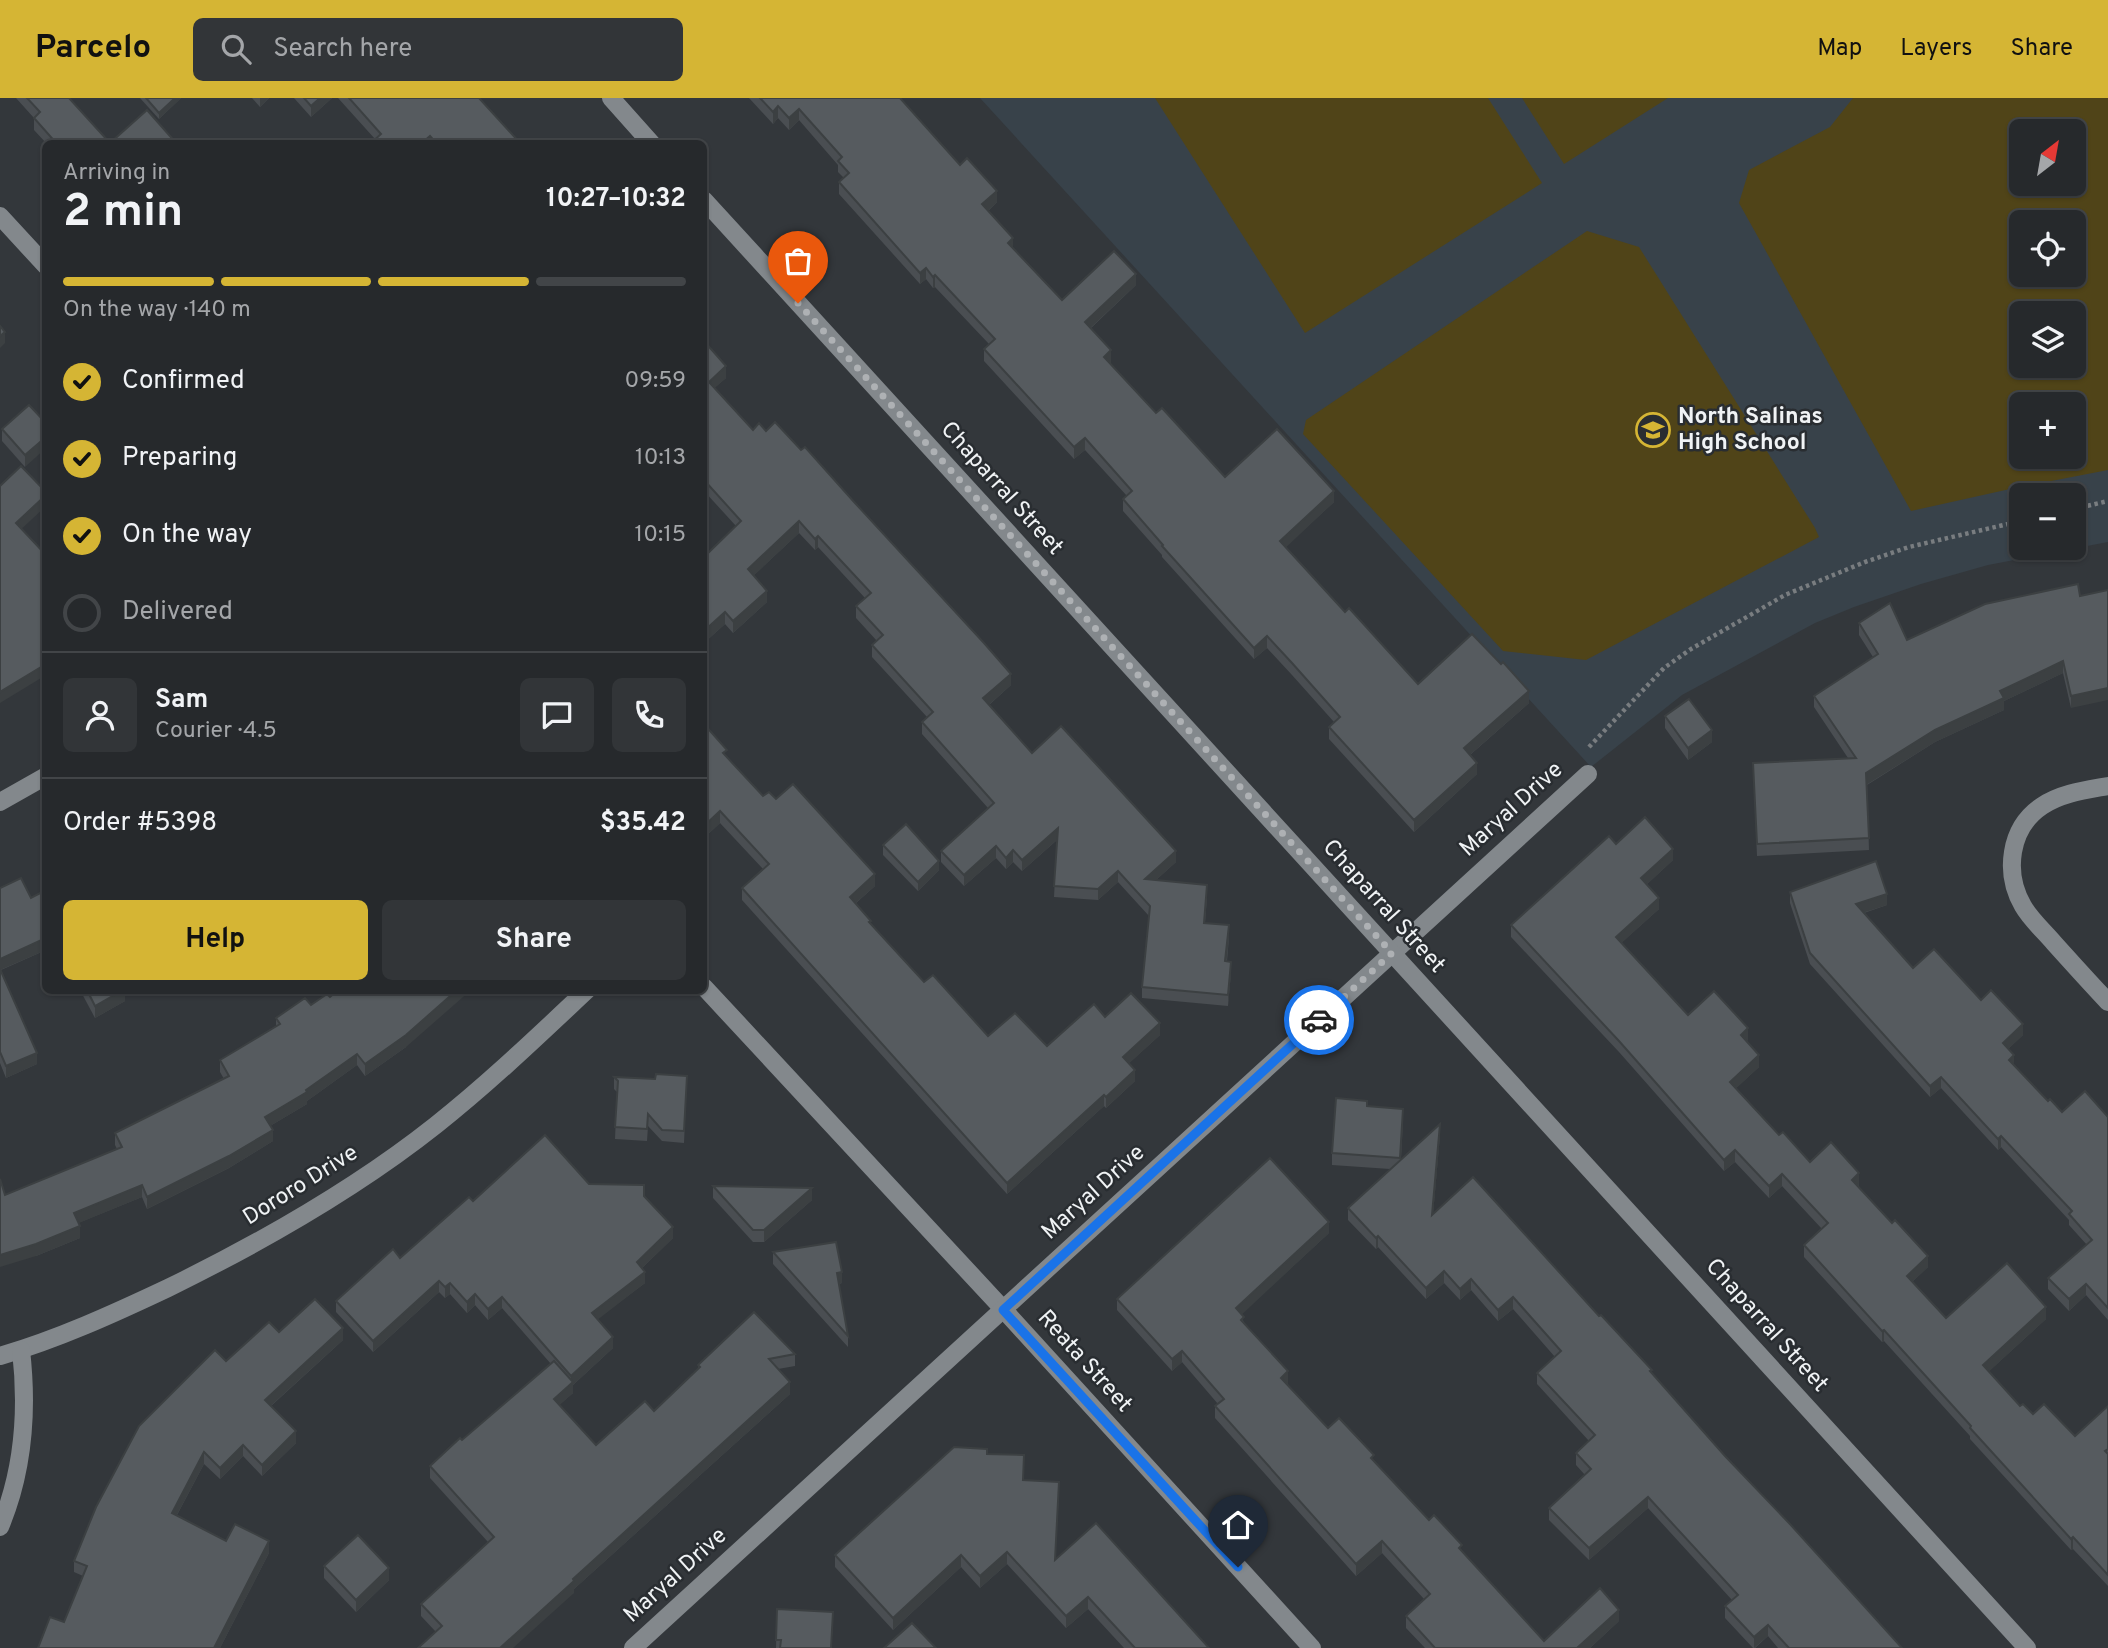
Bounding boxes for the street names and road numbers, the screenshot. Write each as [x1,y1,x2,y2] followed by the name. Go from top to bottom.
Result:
[933,416,1069,562] street label: Chaparral Street
[1454,756,1570,864] street label: Maryal Drive
[1315,834,1451,980] street label: Chaparral Street
[238,1139,364,1233] street label: Dororo Drive
[1036,1139,1152,1247] street label: Maryal Drive
[1698,1253,1834,1399] street label: Chaparral Street
[1030,1305,1138,1419] street label: Reata Street
[618,1522,734,1630] street label: Maryal Drive

